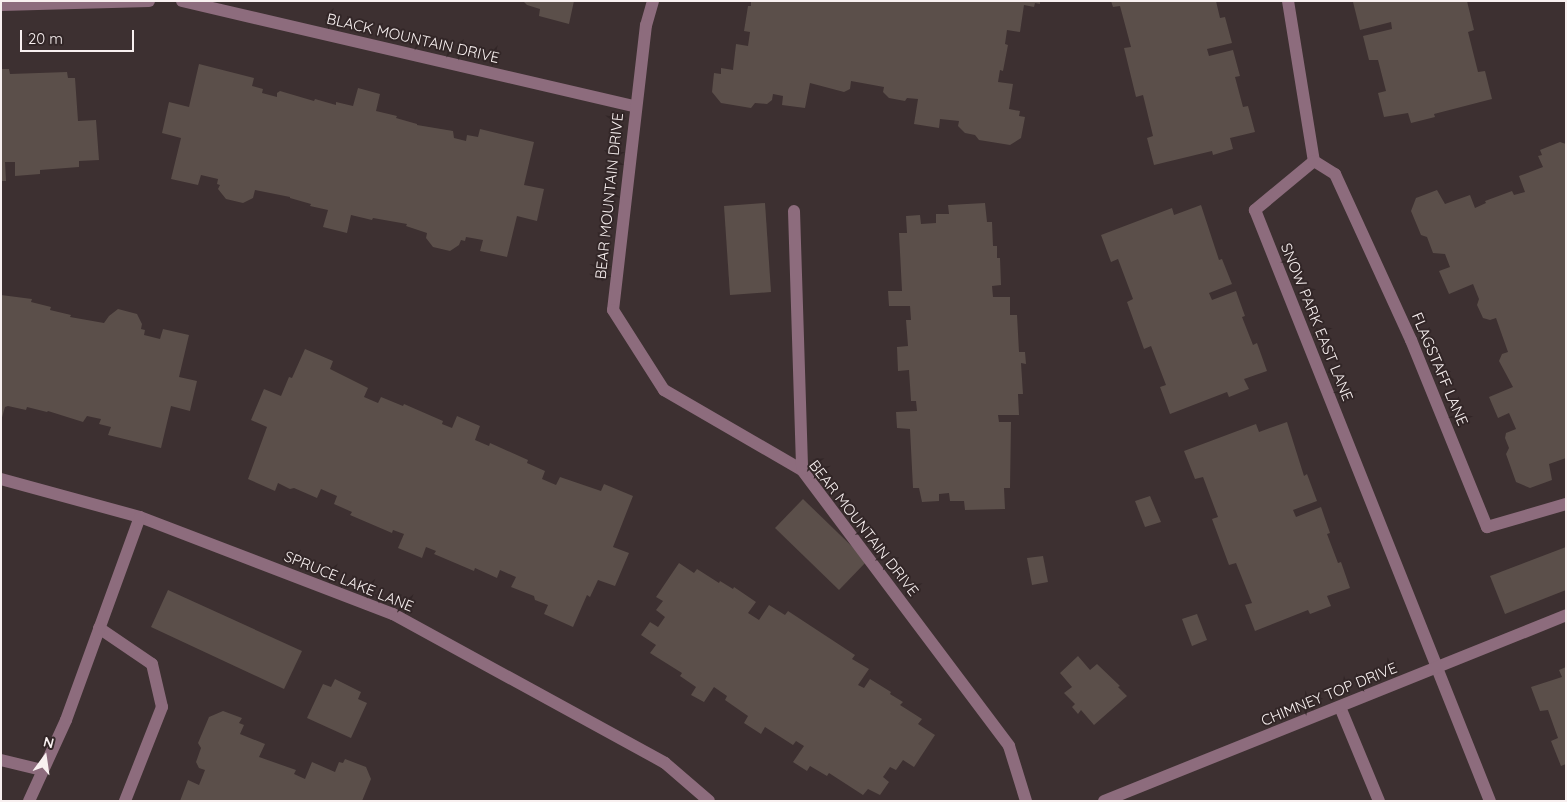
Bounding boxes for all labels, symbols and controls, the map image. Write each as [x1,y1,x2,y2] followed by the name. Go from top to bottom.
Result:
[325,9,501,67] street label: BLACK MOUNTAIN DRIVE
[22,20,136,52] scale bar
[28,29,63,48] text: 20 m
[591,112,627,280] street label: BEAR MOUNTAIN DRIVE
[1277,240,1357,404] street label: SNOW PARK EAST LANE
[1408,310,1472,428] street label: FLAGSTAFF LANE
[805,456,923,600] street label: BEAR MOUNTAIN DRIVE
[282,547,416,615] street label: SPRUCE LAKE LANE
[1258,658,1400,730] street label: CHIMNEY TOP DRIVE
[20,732,70,782] north arrow
[41,732,56,752] text: N

